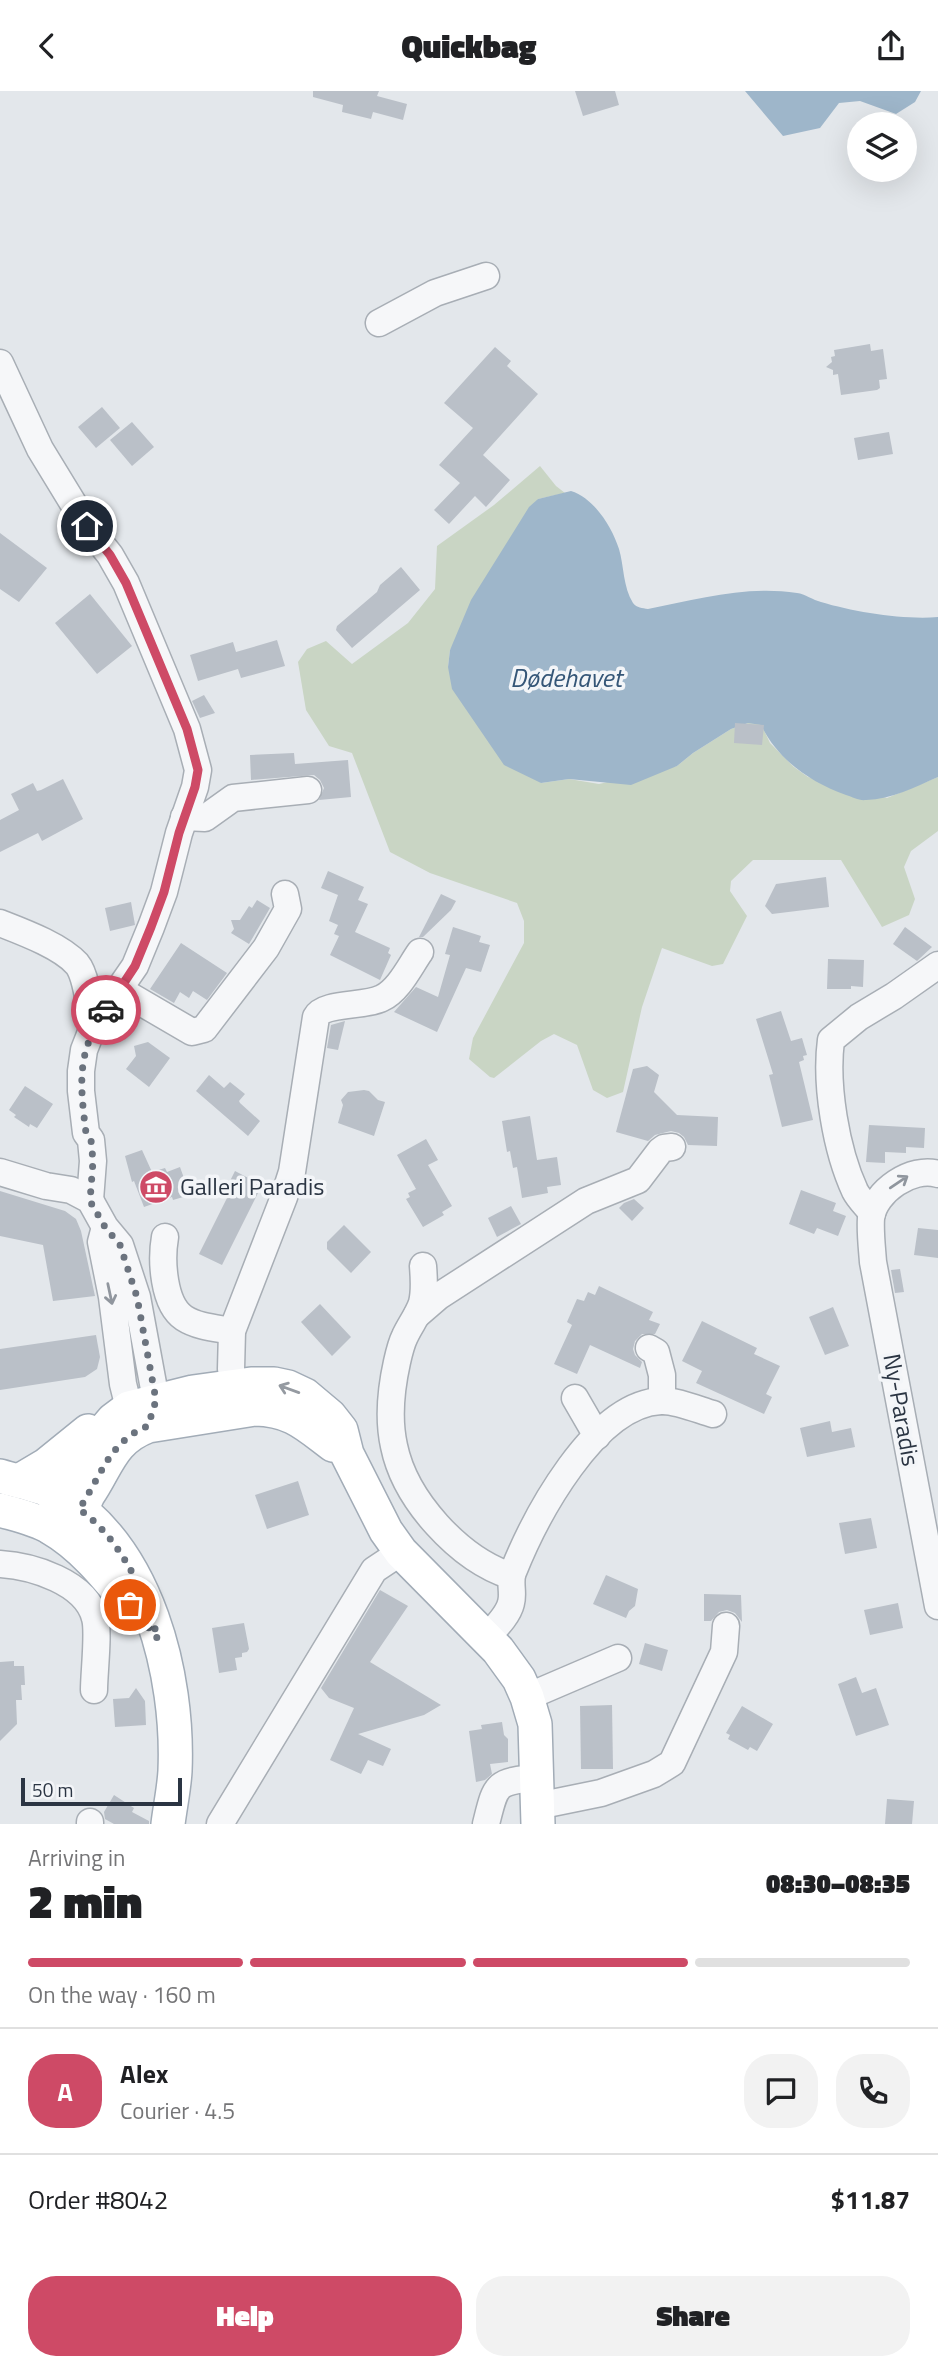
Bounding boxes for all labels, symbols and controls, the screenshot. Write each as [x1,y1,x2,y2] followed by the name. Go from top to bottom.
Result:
[401,22,537,70] text: Quickbag
[28,27,66,65] icon: back
[872,27,910,65] icon: share
[847,112,917,182] map controls
[847,112,917,182] button: layers
[57,496,117,556] pin
[68,507,106,545] icon: home
[510,658,624,697] water label: Dødehavet
[71,975,141,1045] courier
[87,991,125,1029] icon: car
[137,1168,175,1206] museum icon: Galleri Paradis
[180,1168,324,1204] place label: Galleri Paradis
[889,1175,908,1190] one-way arrow
[104,1282,118,1305] one-way arrow
[874,1351,930,1469] street label: Ny-Paradis
[279,1382,300,1394] one-way arrow
[100,1575,160,1635] pin
[111,1586,149,1624] icon: bag
[21,1775,182,1807] scale bar
[32,1775,73,1804] text: 50 m
[28,1840,125,1875] text: Arriving in
[766,1864,910,1903] text: 08:30–08:35
[28,1866,142,1936] text: 2 min
[28,1977,216,2012] text: On the way · 160 m
[120,2054,168,2093] text: Alex
[744,2054,818,2128] button: chat
[836,2054,910,2128] button: phone
[57,2072,73,2111] text: A
[120,2093,235,2128] text: Courier · 4.5
[28,2180,168,2219] text: Order #8042
[831,2180,910,2219] text: $11.87
[28,2276,462,2356] button: Help
[476,2276,910,2356] button: Share

